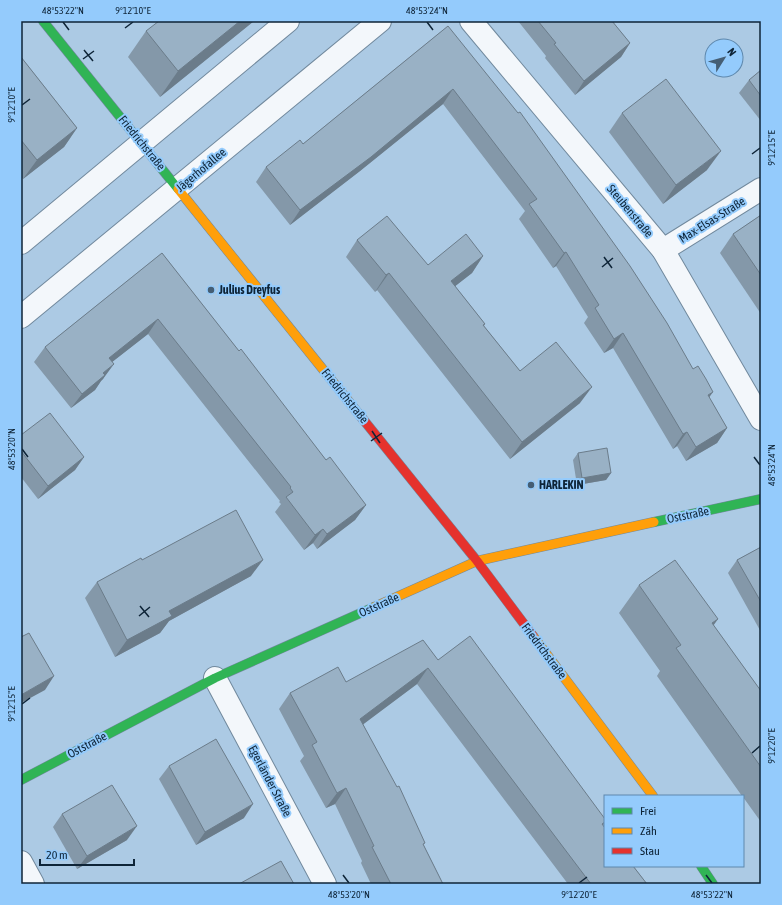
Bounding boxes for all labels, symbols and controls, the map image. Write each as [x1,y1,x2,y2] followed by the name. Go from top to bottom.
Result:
[42,5,84,16] text: 48°53'22"N
[115,5,151,16] text: 9°12'10"E
[406,5,448,16] text: 48°53'24"N
[704,38,744,78] north arrow
[725,46,739,58] text: N
[6,87,17,123] text: 9°12'10"E
[116,113,168,173] street label: Friedrichstraße
[766,130,777,166] text: 9°12'15"E
[173,145,229,195] street label: Jägerhofallee
[604,182,656,240] street label: Steubenstraße
[676,194,748,246] street label: Max-Elsas-Straße
[218,283,281,297] place label: Julius Dreyfus
[206,285,216,295] marker: Julius Dreyfus
[319,366,371,426] street label: Friedrichstraße
[6,428,17,470] text: 48°53'20"N
[766,444,777,486] text: 48°53'24"N
[539,478,584,492] place label: HARLEKIN
[526,480,536,490] marker: HARLEKIN
[666,504,710,526] street label: Oststraße
[357,590,401,620] street label: Oststraße
[518,620,570,682] street label: Friedrichstraße
[6,686,17,722] text: 9°12'15"E
[766,728,777,764] text: 9°12'20"E
[65,729,109,761] street label: Oststraße
[245,743,295,819] street label: Egerländer Straße
[604,795,744,867] legend
[640,804,656,818] text: Frei
[640,824,657,838] text: Zäh
[40,841,134,867] scale bar
[640,844,660,858] text: Stau
[46,848,68,862] text: 20 m
[328,889,370,900] text: 48°53'20"N
[561,889,597,900] text: 9°12'20"E
[691,889,733,900] text: 48°53'22"N

